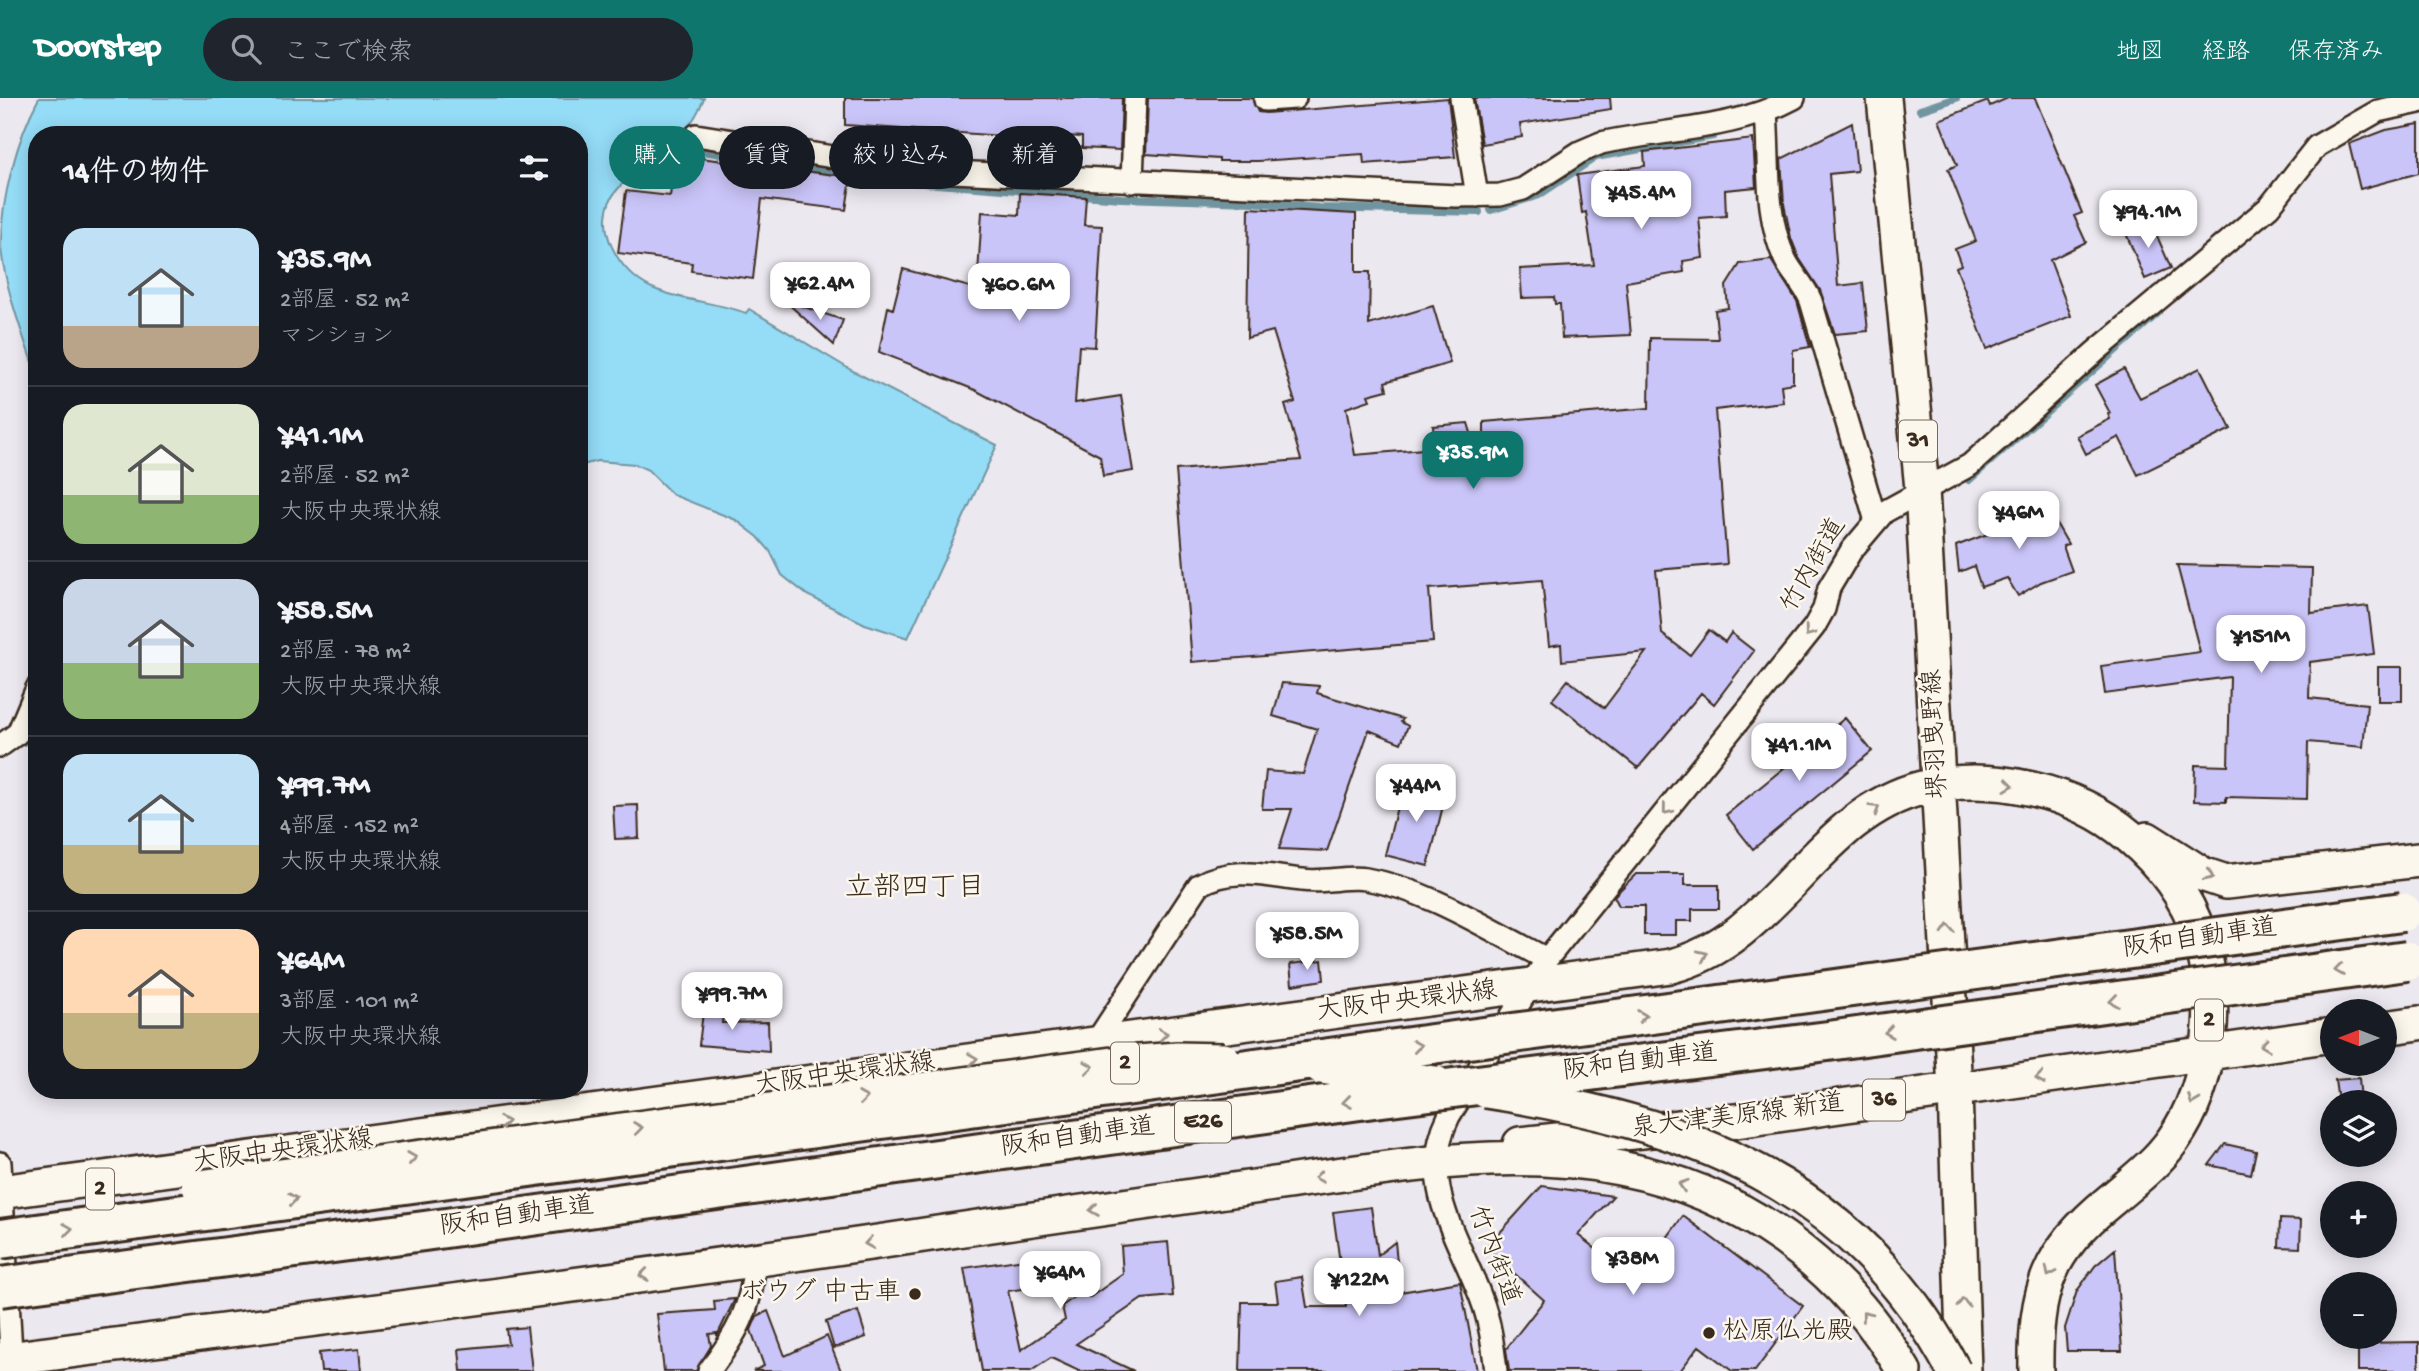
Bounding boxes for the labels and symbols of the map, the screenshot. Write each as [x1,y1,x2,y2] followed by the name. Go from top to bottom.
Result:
[1584,172,1698,231] pin: ¥45.4M
[2091,190,2205,250] pin: ¥94.1M
[763,262,877,322] pin: ¥62.4M
[962,264,1076,323] pin: ¥60.6M
[1899,420,1937,462] road number: 31
[1416,432,1530,491] pin: ¥35.9M
[1978,491,2060,551] pin: ¥46M
[1775,513,1854,619] street label: 竹内街道
[2212,616,2310,675] pin: ¥151M
[1805,625,1817,637] one-way arrow
[1917,668,1956,800] street label: 堺羽曳野線
[1742,724,1856,783] pin: ¥41.1M
[1375,764,1457,824] pin: ¥44M
[2003,777,2015,792] one-way arrow
[1663,802,1675,815] one-way arrow
[1867,804,1880,817] one-way arrow
[2202,868,2214,882] one-way arrow
[845,873,985,906] district label: 立部四丁目
[1250,912,1364,972] pin: ¥58.5M
[2120,912,2279,966] street label: 阪和自動車道
[1940,923,1955,934] one-way arrow
[1696,949,1708,963] one-way arrow
[2334,963,2345,978] one-way arrow
[675,972,789,1032] pin: ¥99.7M
[1315,975,1499,1029] street label: 大阪中央環状線
[2108,994,2120,1009] one-way arrow
[2320,999,2398,1076] north arrow
[2195,1000,2223,1040] road number: 2
[1636,1008,1648,1023] one-way arrow
[1883,1025,1895,1040] one-way arrow
[1157,1026,1169,1041] one-way arrow
[1560,1037,1719,1089] street label: 阪和自動車道
[2259,1038,2271,1053] one-way arrow
[1411,1039,1423,1054] one-way arrow
[1111,1043,1139,1084] road number: 2
[752,1046,937,1104] street label: 大阪中央環状線
[967,1051,979,1066] one-way arrow
[1083,1060,1095,1075] one-way arrow
[2034,1070,2046,1085] one-way arrow
[1863,1080,1905,1120] road number: 36
[1630,1088,1846,1146] street label: 泉大津美原線 新道
[858,1091,869,1106] one-way arrow
[2188,1093,2202,1105] one-way arrow
[1341,1094,1353,1109] one-way arrow
[1175,1102,1231,1142] road number: E26
[998,1111,1157,1165] street label: 阪和自動車道
[499,1115,510,1130] one-way arrow
[632,1121,644,1136] one-way arrow
[190,1123,375,1181] street label: 大阪中央環状線
[407,1151,418,1166] one-way arrow
[86,1168,114,1210] road number: 2
[1313,1170,1325,1185] one-way arrow
[1678,1179,1690,1193] one-way arrow
[437,1190,596,1244] street label: 阪和自動車道
[287,1192,299,1207] one-way arrow
[1088,1202,1100,1217] one-way arrow
[1459,1202,1526,1310] street label: 竹内街道
[62,1222,73,1237] one-way arrow
[863,1236,875,1251] one-way arrow
[1592,1238,1674,1297] pin: ¥38M
[1019,1252,1101,1311] pin: ¥64M
[1310,1258,1408,1318] pin: ¥122M
[2044,1265,2058,1277] one-way arrow
[638,1267,650,1282] one-way arrow
[739,1277,901,1310] place label: ボウグ 中古車
[907,1286,923,1302] marker: ボウグ 中古車
[1956,1297,1971,1308] one-way arrow
[1862,1310,1874,1323] one-way arrow
[1723,1317,1853,1349] place label: 松原仏光殿
[1701,1325,1717,1341] marker: 松原仏光殿

